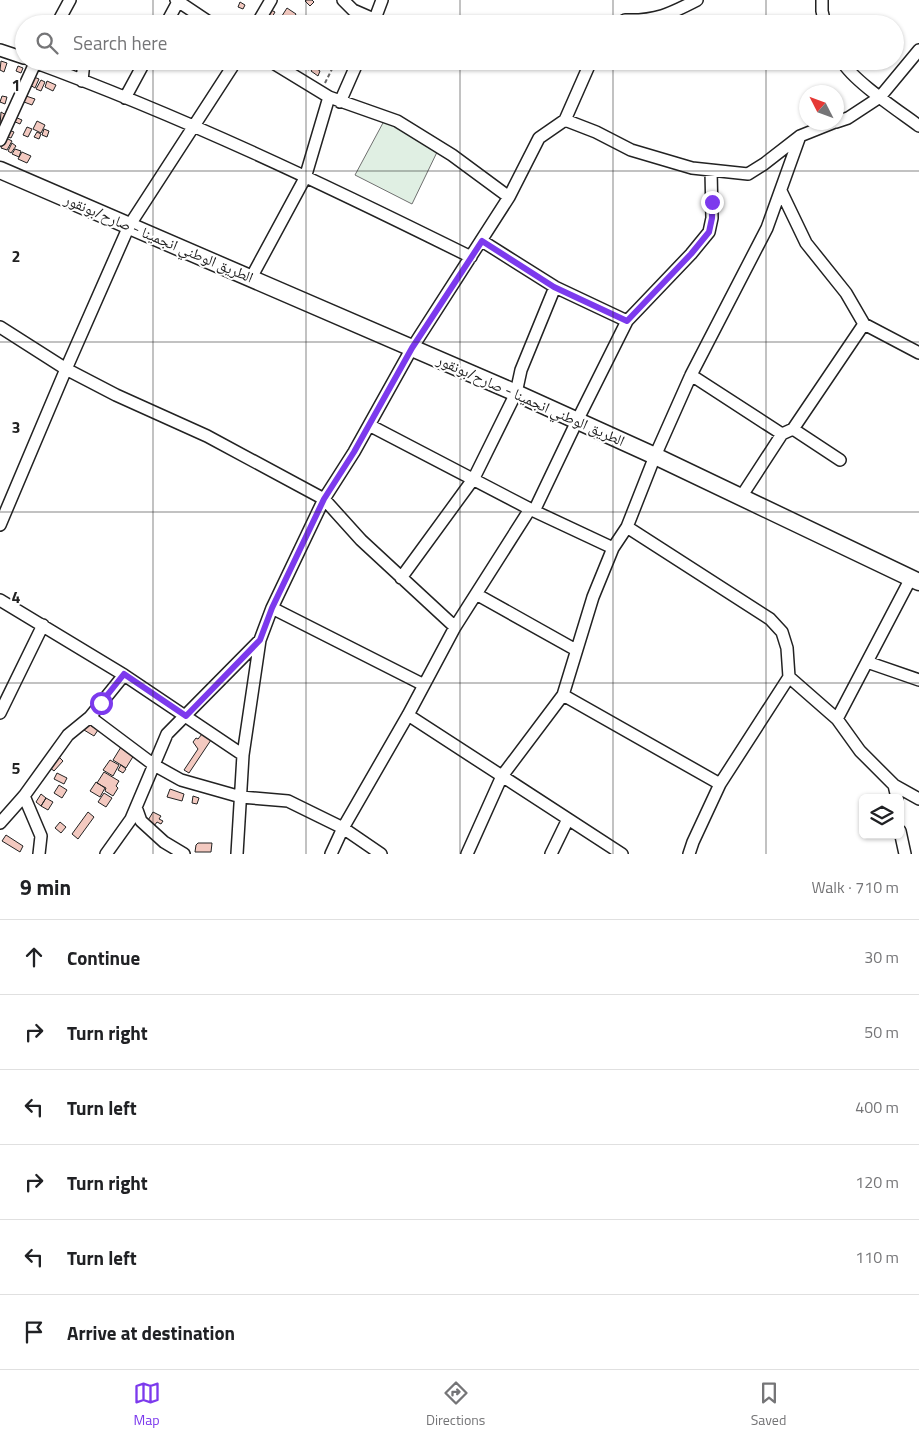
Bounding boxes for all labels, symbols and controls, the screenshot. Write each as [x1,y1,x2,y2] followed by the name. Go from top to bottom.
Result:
[15,15,904,70] search box
[73,28,167,57] text: Search here
[33,29,61,57] icon: search
[12,73,20,97] text: 1
[799,85,844,130] north arrow
[60,187,257,289] street label: الطريق الوطني انجمينا - صارح/بونقور
[701,191,724,214] route end
[12,244,20,268] text: 2
[432,348,629,453] street label: الطريق الوطني انجمينا - صارح/بونقور
[12,415,20,439] text: 3
[12,585,21,609] text: 4
[90,692,113,715] route start
[12,756,21,780] text: 5
[859,794,904,839] map controls
[859,794,904,839] button: layers
[20,871,71,903] text: 9 min
[811,875,899,899] text: Walk · 710 m
[20,943,48,971] icon: ahead
[67,943,140,972] text: Continue
[864,945,899,969] text: 30 m
[20,1018,48,1046] icon: right
[67,1018,148,1047] text: Turn right
[864,1020,899,1044] text: 50 m
[20,1093,48,1121] icon: left
[67,1093,137,1122] text: Turn left
[855,1095,899,1119] text: 400 m
[20,1168,48,1196] icon: right
[67,1168,148,1197] text: Turn right
[855,1170,899,1194] text: 120 m
[20,1243,48,1271] icon: left
[67,1243,137,1272] text: Turn left
[855,1245,899,1269] text: 110 m
[20,1318,48,1346] icon: arrive
[67,1318,235,1347] text: Arrive at destination
[133,1379,161,1430] tab: Map
[426,1379,485,1430] tab: Directions
[751,1379,786,1430] tab: Saved

